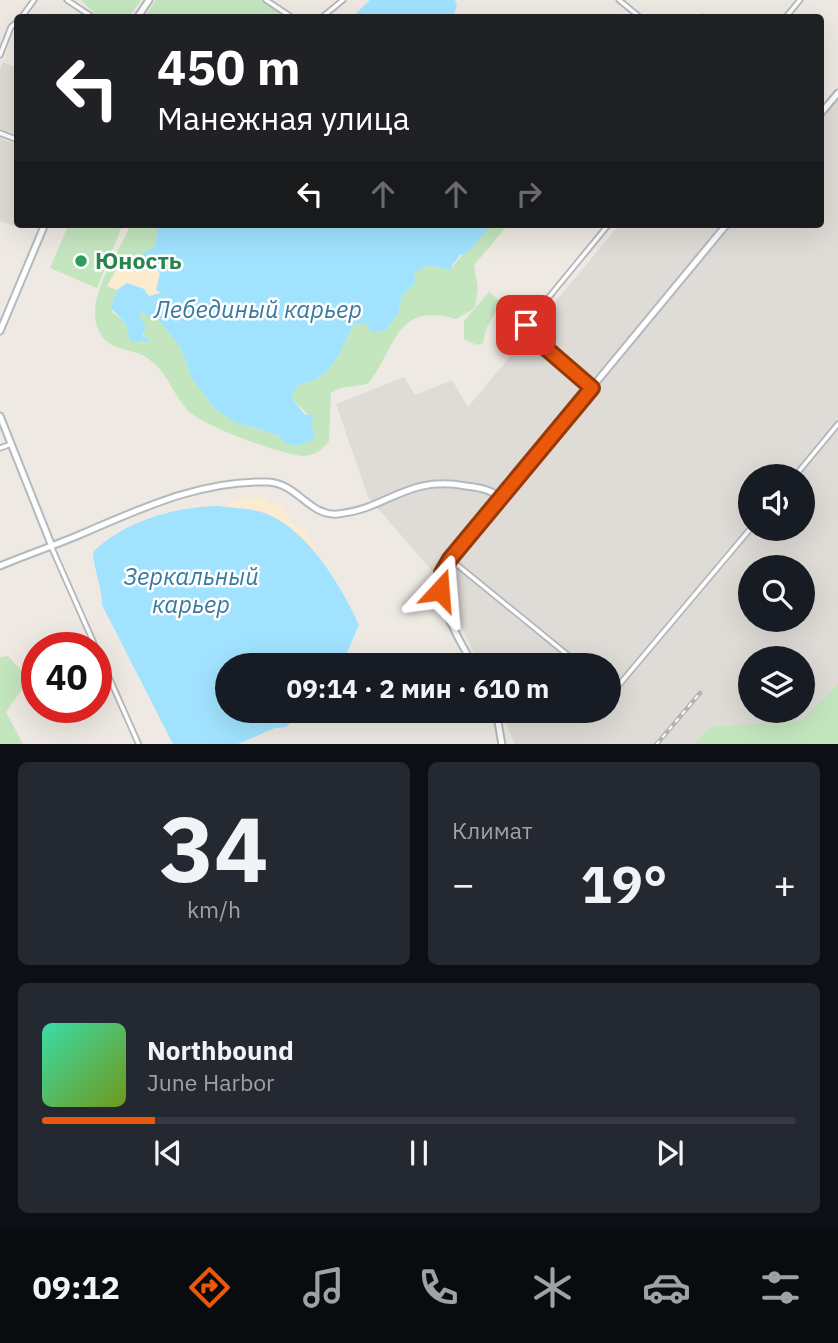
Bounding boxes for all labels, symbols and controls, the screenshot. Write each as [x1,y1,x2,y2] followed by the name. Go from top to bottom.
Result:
[157,35,301,98] text: 450 m
[42,42,133,133] icon: left
[157,97,410,139] text: Манежная улица
[291,175,329,213] icon: left
[364,175,402,213] icon: ahead
[437,175,475,213] icon: ahead
[510,175,548,213] icon: right
[95,245,182,275] place label: Юность
[73,253,89,269] marker: Юность
[153,293,362,325] water label: Лебединый карьер
[496,295,556,355] pin
[507,306,545,344] icon: arrive
[738,464,815,723] map controls
[738,464,815,541] button: sound
[403,553,477,627] position arrow
[738,555,815,632] button: search
[123,560,259,620] water label: Зеркальный карьер
[21,632,112,723] speed limit sign: 40
[738,646,815,723] button: layers
[287,671,549,705] text: 09:14 · 2 мин · 610 m
[159,789,269,907] text: 34
[452,815,533,845] text: Климат
[581,850,667,917] text: 19°
[452,859,475,908] text: −
[773,859,796,908] text: +
[187,894,241,924] text: km/h
[147,1033,294,1067] text: Northbound
[147,1067,275,1097] text: June Harbor
[149,1134,187,1172] icon: previous
[400,1134,438,1172] icon: pause
[651,1134,689,1172] icon: next
[185,1263,234,1312] icon: directions
[299,1263,348,1312] icon: music
[414,1263,463,1312] icon: phone
[528,1263,577,1312] icon: climate
[642,1263,691,1312] icon: car
[756,1263,805,1312] icon: filters
[33,1266,120,1308] text: 09:12

